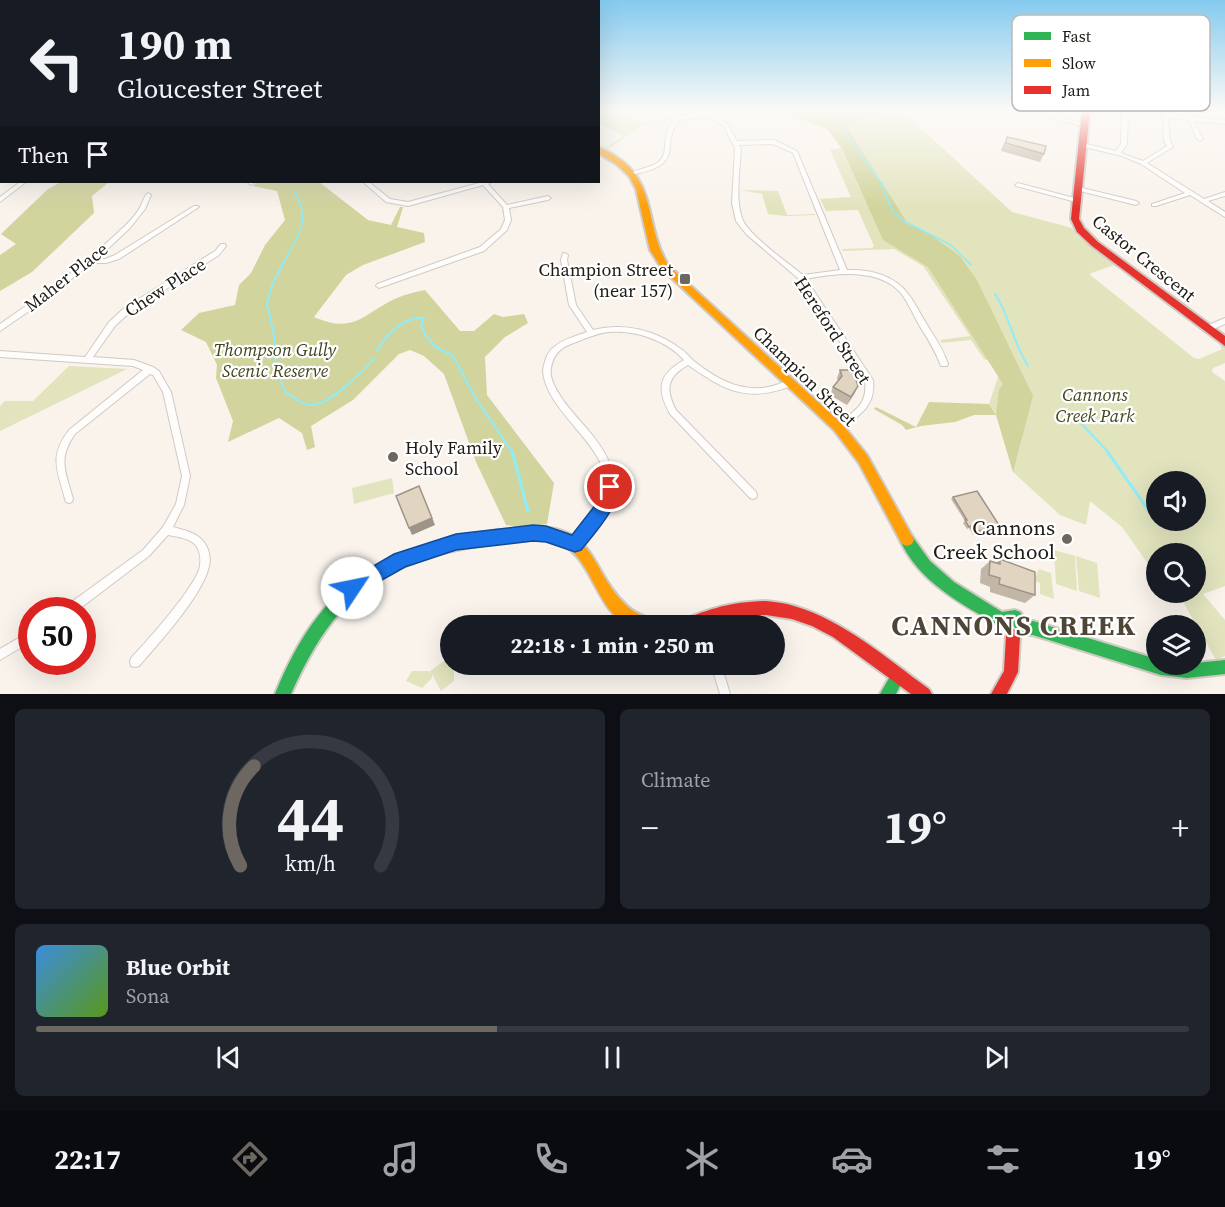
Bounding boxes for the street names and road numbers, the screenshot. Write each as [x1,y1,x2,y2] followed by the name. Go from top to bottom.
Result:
[1087,209,1201,308] street label: Castor Crescent
[19,236,113,318] street label: Maher Place
[120,251,210,323] street label: Chew Place
[789,271,877,389] street label: Hereford Street
[748,320,862,432] street label: Champion Street

